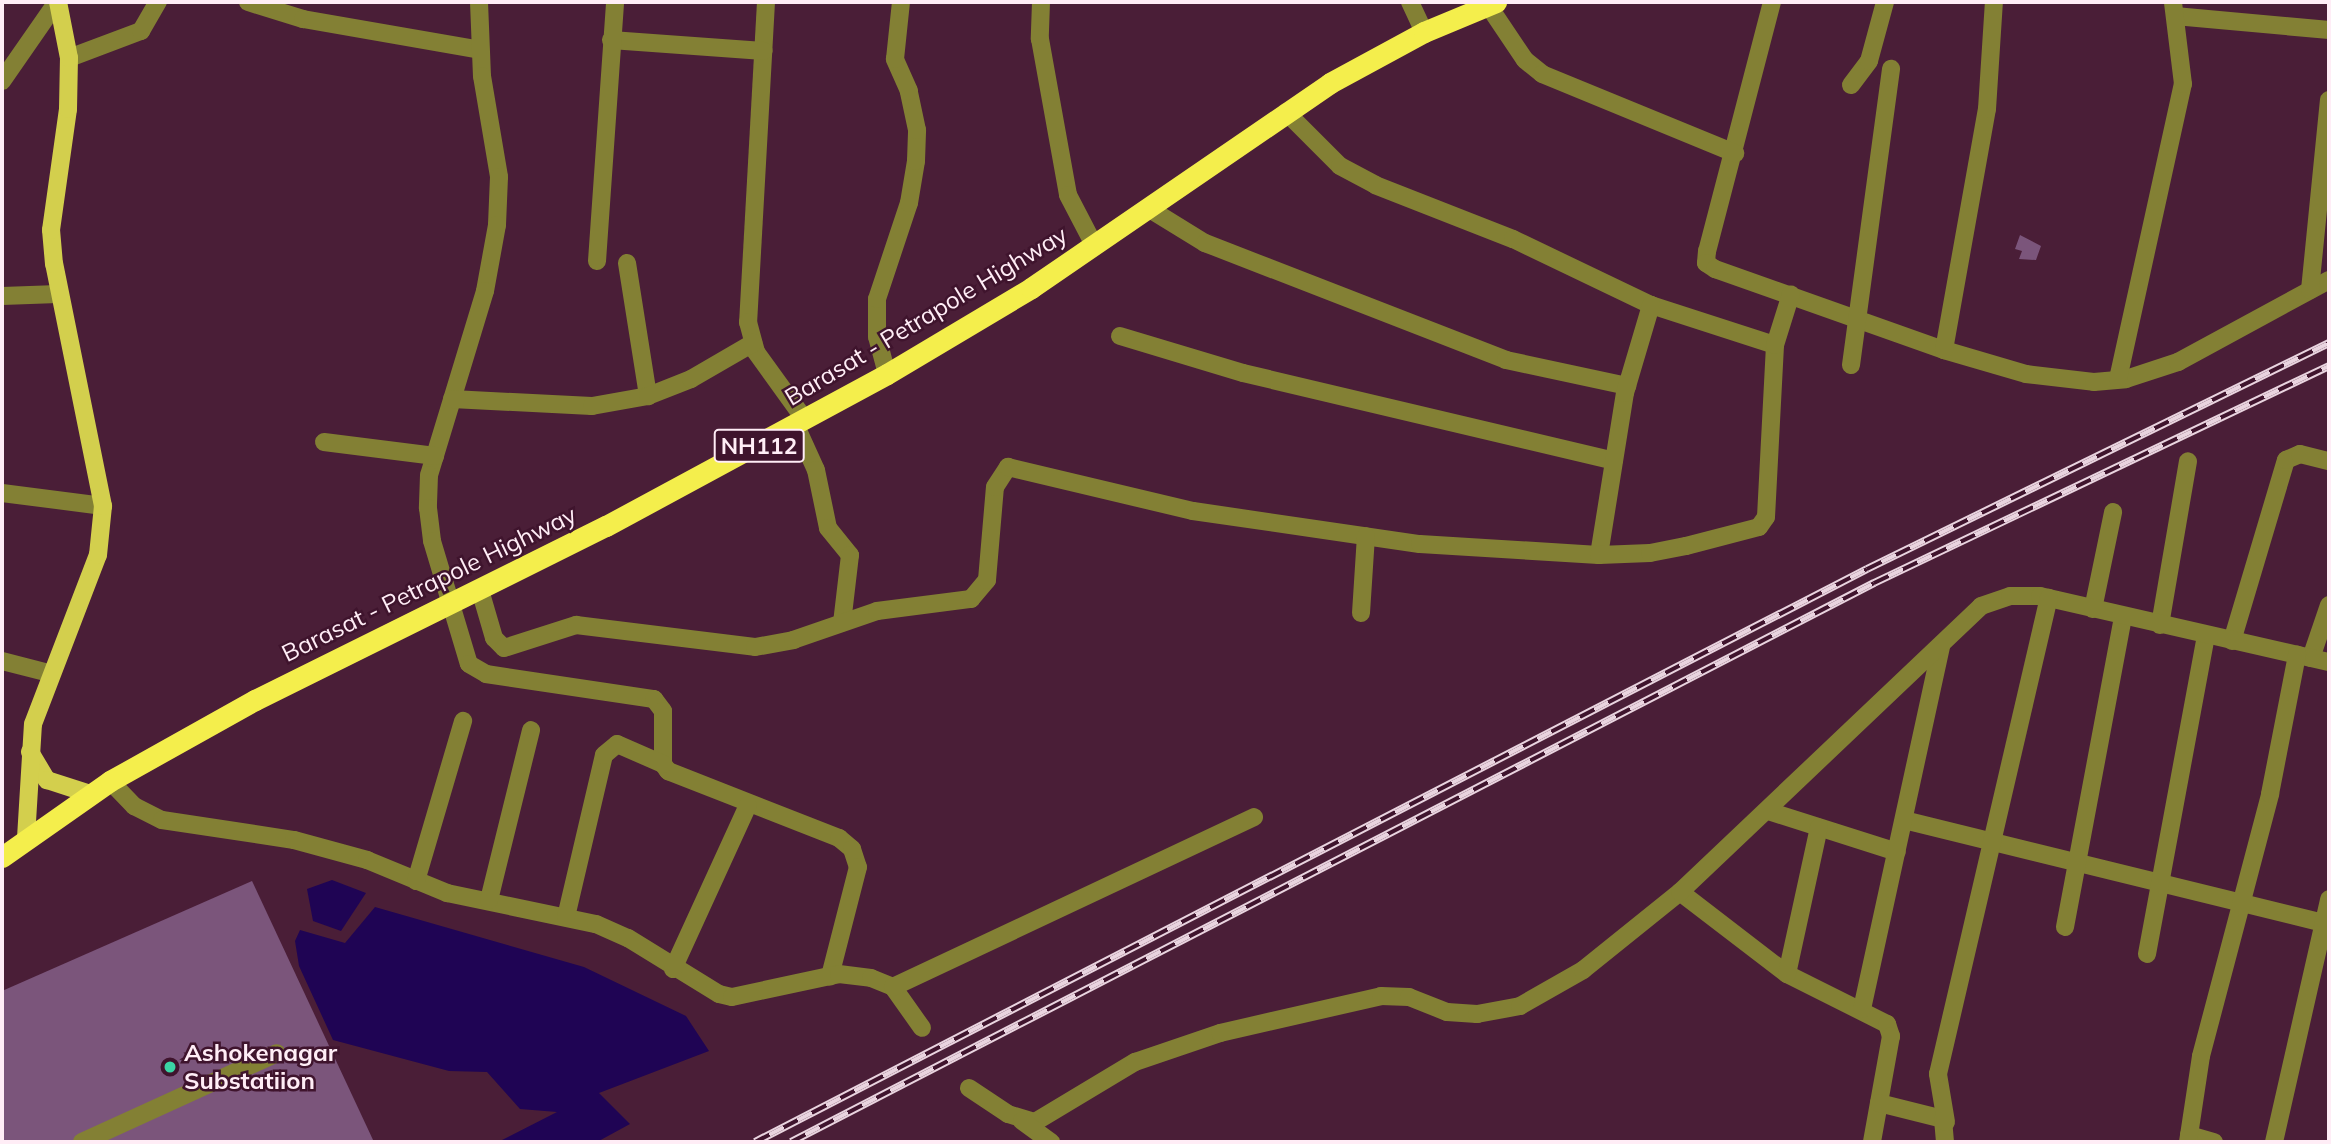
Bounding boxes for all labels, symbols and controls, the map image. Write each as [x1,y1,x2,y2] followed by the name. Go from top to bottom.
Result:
[780,220,1072,412] street label: Barasat - Petrapole Highway
[714,426,804,466] road number: NH112
[277,500,581,668] street label: Barasat - Petrapole Highway
[184,1039,337,1095] place label: Ashokenagar Substatiion
[162,1059,178,1075] marker: Ashokenagar Substatiion

